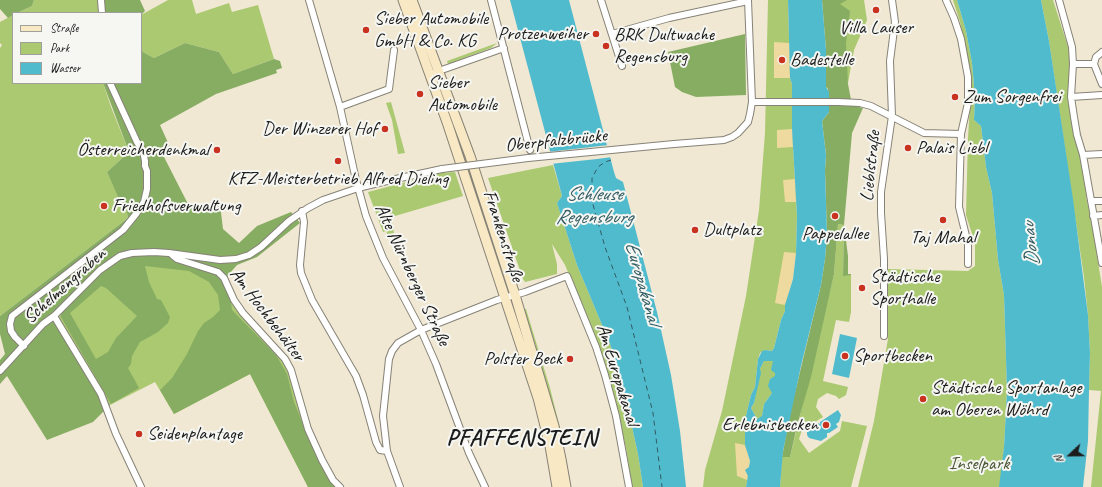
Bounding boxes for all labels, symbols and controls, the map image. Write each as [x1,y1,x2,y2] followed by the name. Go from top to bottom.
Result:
[871,5,881,15] marker: Villa Lauser
[374,8,488,52] place label: Sieber Automobile GmbH & Co. KG
[12,12,142,84] legend
[839,17,913,39] place label: Villa Lauser
[50,20,78,36] text: Straße
[497,23,588,45] place label: Protzenweiher
[614,24,714,68] place label: BRK Dultwache Regensburg
[361,25,371,35] marker: Sieber Automobile GmbH & Co. KG
[591,29,601,39] marker: Protzenweiher
[50,40,69,56] text: Park
[601,41,611,51] marker: BRK Dultwache Regensburg
[790,49,853,71] place label: Badestelle
[777,55,787,65] marker: Badestelle
[50,60,80,76] text: Wasser
[428,72,497,116] place label: Sieber Automobile
[963,86,1061,108] place label: Zum Sorgenfrei
[415,89,425,99] marker: Sieber Automobile
[950,92,960,102] marker: Zum Sorgenfrei
[262,118,377,140] place label: Der Winzerer Hof
[380,124,390,134] marker: Der Winzerer Hof
[504,124,608,158] street label: Oberpfalzbrücke
[856,130,886,202] street label: Lieblstraße
[916,137,987,159] place label: Palais Liebl
[77,139,209,161] place label: Österreicherdenkmal
[903,143,913,153] marker: Palais Liebl
[212,145,222,155] marker: Österreicherdenkmal
[333,156,343,166] marker: KFZ-Meisterbetrieb Alfred Dieling
[228,168,448,190] place label: KFZ-Meisterbetrieb Alfred Dieling
[556,183,632,230] water label: Schleuse Regensburg
[478,187,528,285] street label: Frankenstraße
[112,195,240,217] place label: Friedhofsverwaltung
[369,200,455,350] street label: Alte Nürnberger Straße
[99,201,109,211] marker: Friedhofsverwaltung
[830,211,840,221] marker: Pappelallee
[938,215,948,225] marker: Taj Mahal
[703,219,761,241] place label: Dultplatz
[1017,221,1045,267] water label: Donau
[802,223,868,245] place label: Pappelallee
[690,225,700,235] marker: Dultplatz
[910,227,976,249] place label: Taj Mahal
[619,239,665,327] water label: Europakanal
[19,243,111,329] street label: Schelmengraben
[224,264,310,366] street label: Am Hochbehälter
[870,266,940,310] place label: Städtische Sporthalle
[857,283,867,293] marker: Städtische Sporthalle
[591,321,643,429] street label: Am Europakanal
[853,345,932,367] place label: Sportbecken
[484,348,562,370] place label: Polster Beck
[840,351,850,361] marker: Sportbecken
[565,354,575,364] marker: Polster Beck
[931,377,1081,421] place label: Städtische Sportanlage am Oberen Wöhrd
[918,394,928,404] marker: Städtische Sportanlage am Oberen Wöhrd
[722,414,818,436] place label: Erlebnisbecken
[821,420,831,430] marker: Erlebnisbecken
[147,423,242,445] place label: Seidenplantage
[448,425,596,453] district label: PFAFFENSTEIN
[134,429,144,439] marker: Seidenplantage
[1050,435,1090,475] north arrow
[949,453,1009,475] park label: Inselpark
[1051,454,1067,465] text: N

